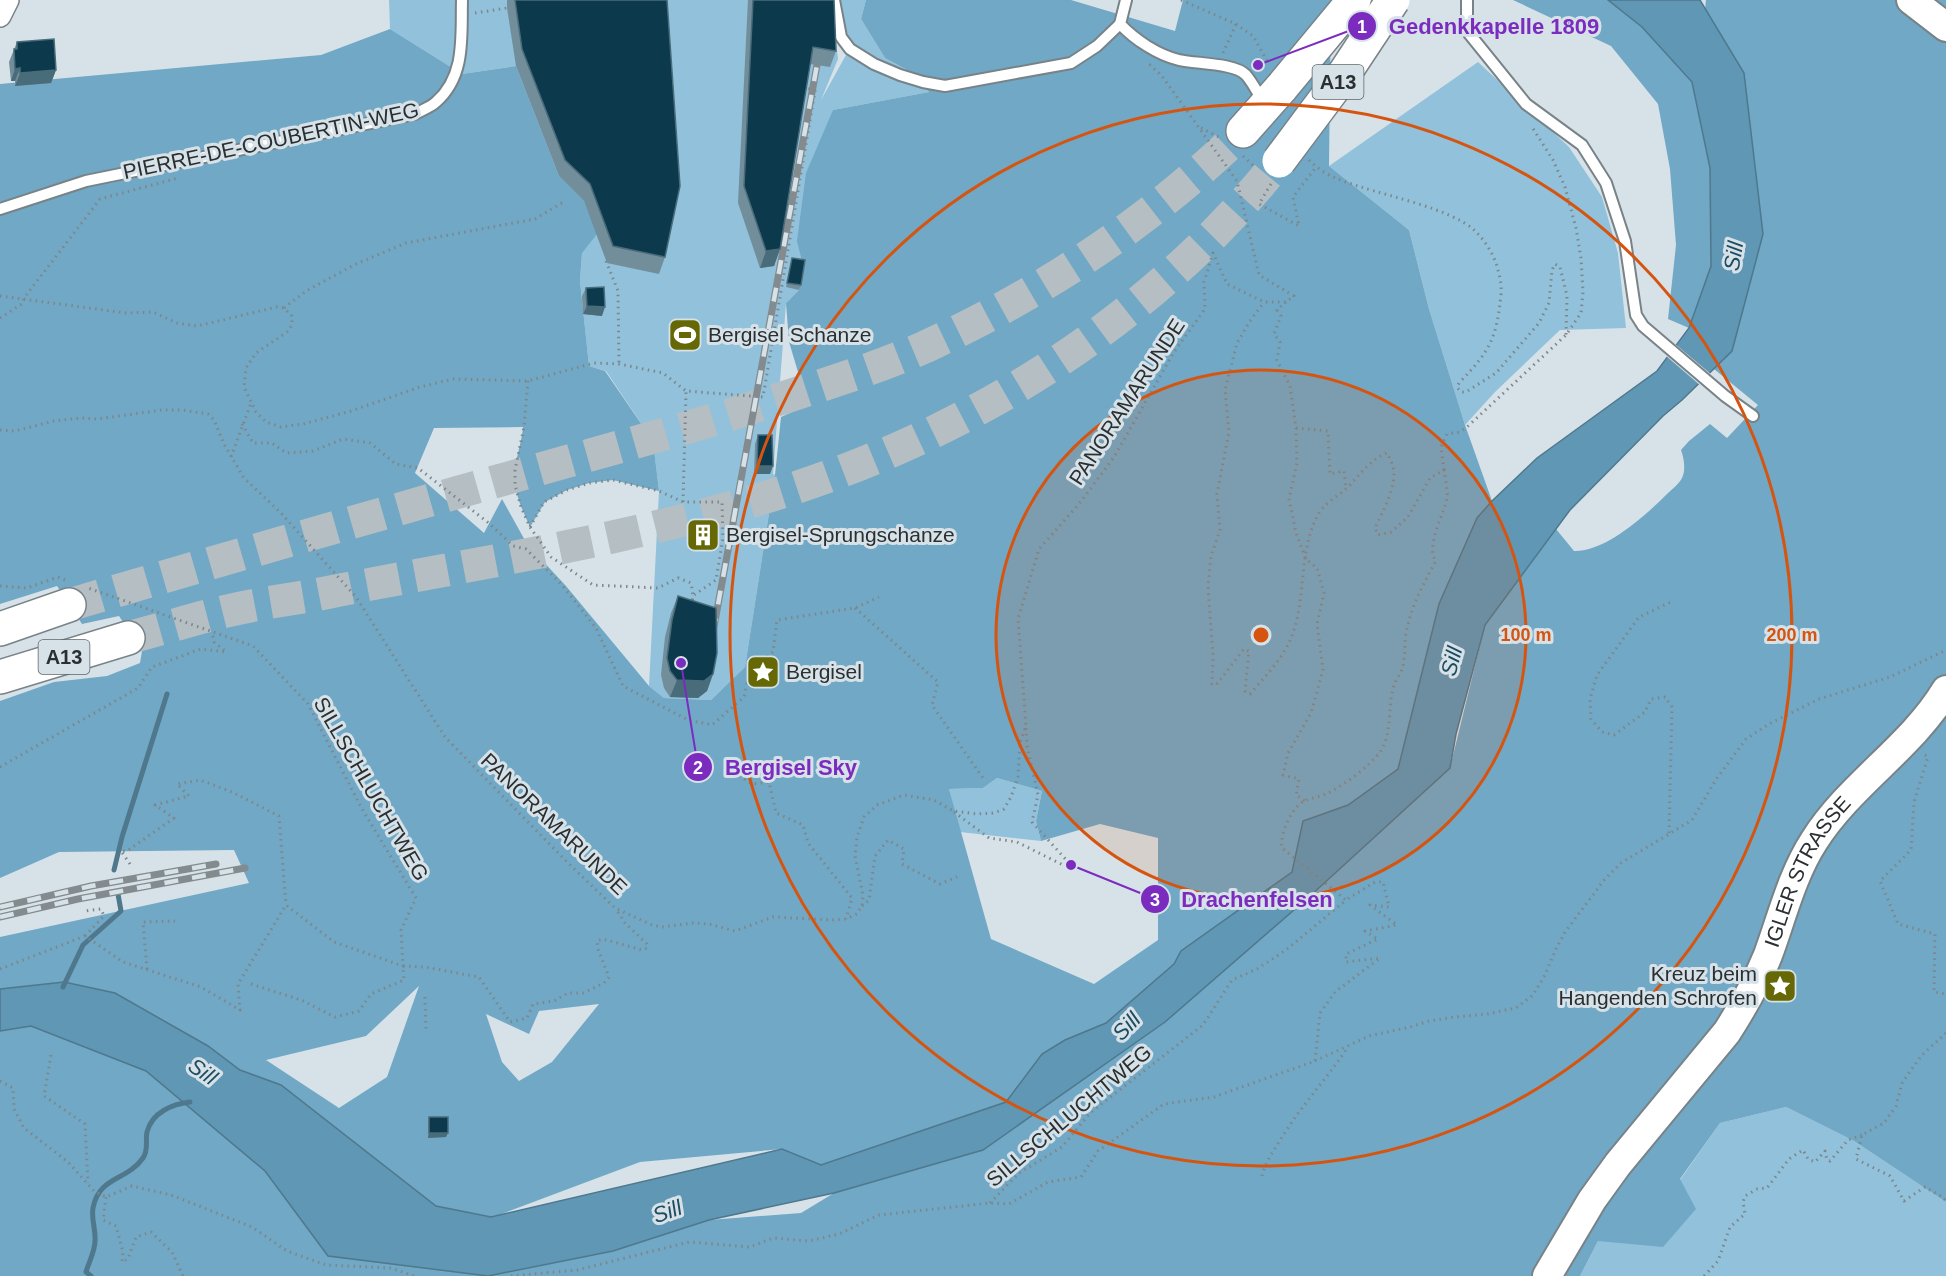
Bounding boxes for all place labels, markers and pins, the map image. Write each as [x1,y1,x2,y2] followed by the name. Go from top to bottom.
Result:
[1347,6,1611,46] callout: Gedenkkapelle 1809
[667,317,703,353] sports icon: Bergisel Schanze
[708,323,871,346] place label: Bergisel Schanze
[685,517,721,553] building icon: Bergisel-Sprungschanze
[726,523,955,546] place label: Bergisel-Sprungschanze
[1251,625,1271,645] centre of rings
[745,654,781,690] place icon: Bergisel
[786,660,862,683] place label: Bergisel
[683,747,869,787] callout: Bergisel Sky
[1140,879,1345,919] callout: Drachenfelsen
[1559,962,1757,1009] place label: Kreuz beim Hangenden Schrofen
[1762,968,1798,1004] place icon: Kreuz beim Hangenden Schrofen

